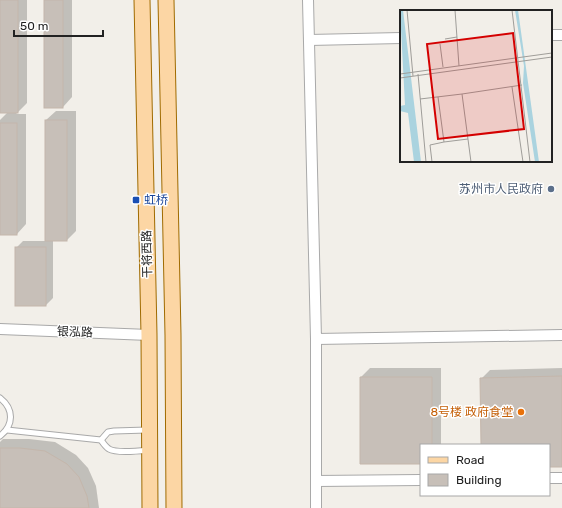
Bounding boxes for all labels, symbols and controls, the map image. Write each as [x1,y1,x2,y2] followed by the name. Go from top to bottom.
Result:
[400,10,552,162] inset map
[14,12,103,38] scale bar
[20,19,48,33] text: 50 m
[459,182,543,196] place label: 苏州市人民政府
[546,184,556,194] marker: 苏州市人民政府
[144,193,168,207] place label: 虹桥
[131,195,141,205] marker: 虹桥
[140,230,154,278] street label: 干将西路
[57,324,93,340] street label: 银泓路
[430,405,513,419] place label: 8号楼 政府食堂
[516,407,526,417] marker: 8号楼 政府食堂
[420,444,550,496] legend
[456,453,484,467] text: Road
[456,473,502,487] text: Building

